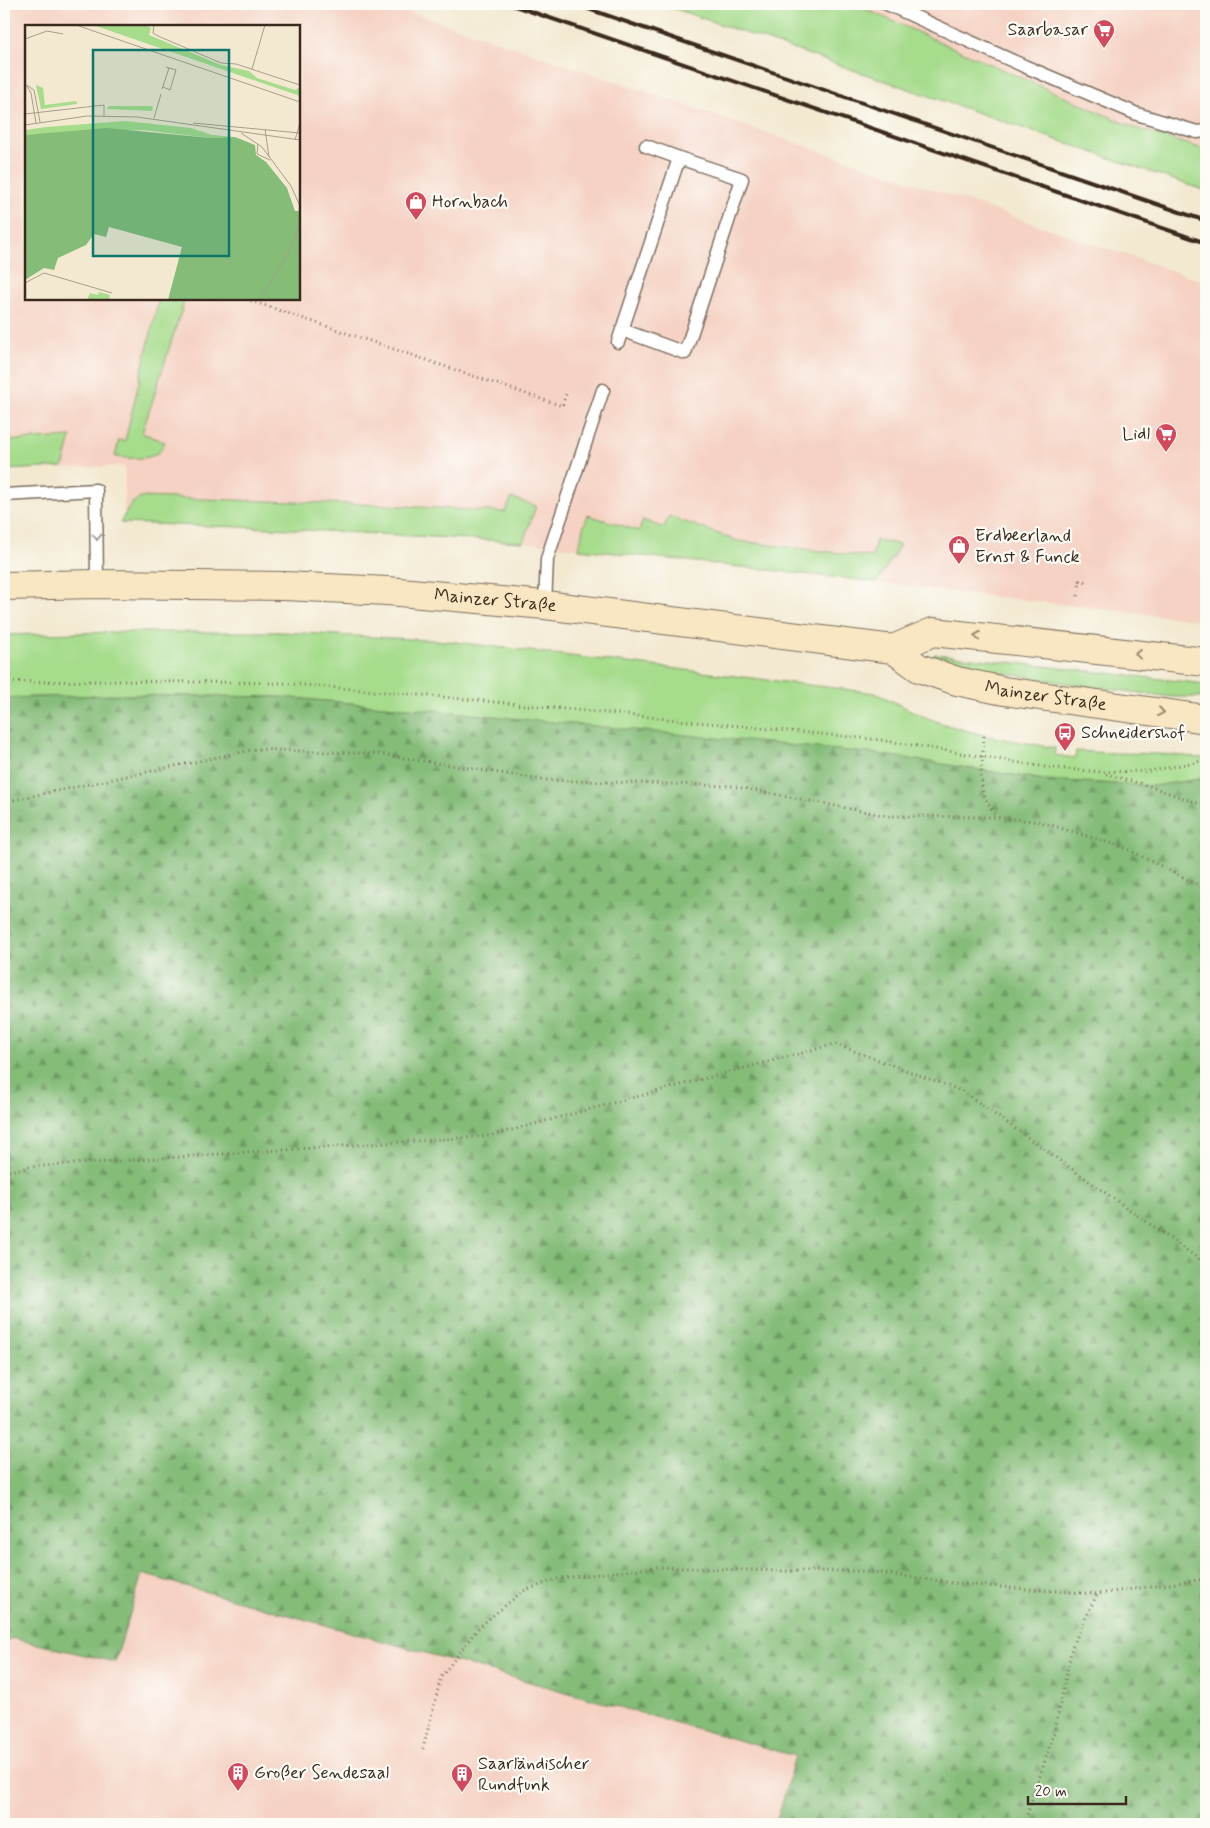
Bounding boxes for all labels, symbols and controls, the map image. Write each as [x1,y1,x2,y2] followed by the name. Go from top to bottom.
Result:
[1007,18,1089,42] place label: Saarbasar
[1092,18,1116,49] supermarket icon: Saarbasar
[25,25,300,300] inset map
[404,190,428,221] shop icon: Hornbach
[432,190,508,214] place label: Hornbach
[1122,422,1150,446] place label: Lidl
[1154,422,1178,453] supermarket icon: Lidl
[975,524,1080,569] place label: Erdbeerland Ernst & Funck
[92,534,102,541] one-way arrow
[947,534,971,565] shop icon: Erdbeerland Ernst & Funck
[433,583,558,618] street label: Mainzer Straße
[972,631,980,642] one-way arrow
[1134,649,1142,660] one-way arrow
[983,675,1108,717] street label: Mainzer Straße
[1157,707,1165,717] one-way arrow
[1053,721,1077,752] bus stop icon: Schneidershof
[1081,721,1185,745] place label: Schneidershof
[478,1752,590,1797] place label: Saarländischer Rundfunk
[226,1761,250,1792] building icon: Großer Sendesaal
[254,1761,389,1785] place label: Großer Sendesaal
[450,1762,474,1793] building icon: Saarländischer Rundfunk
[1028,1773,1125,1805] scale bar
[1035,1782,1067,1802] text: 20 m

